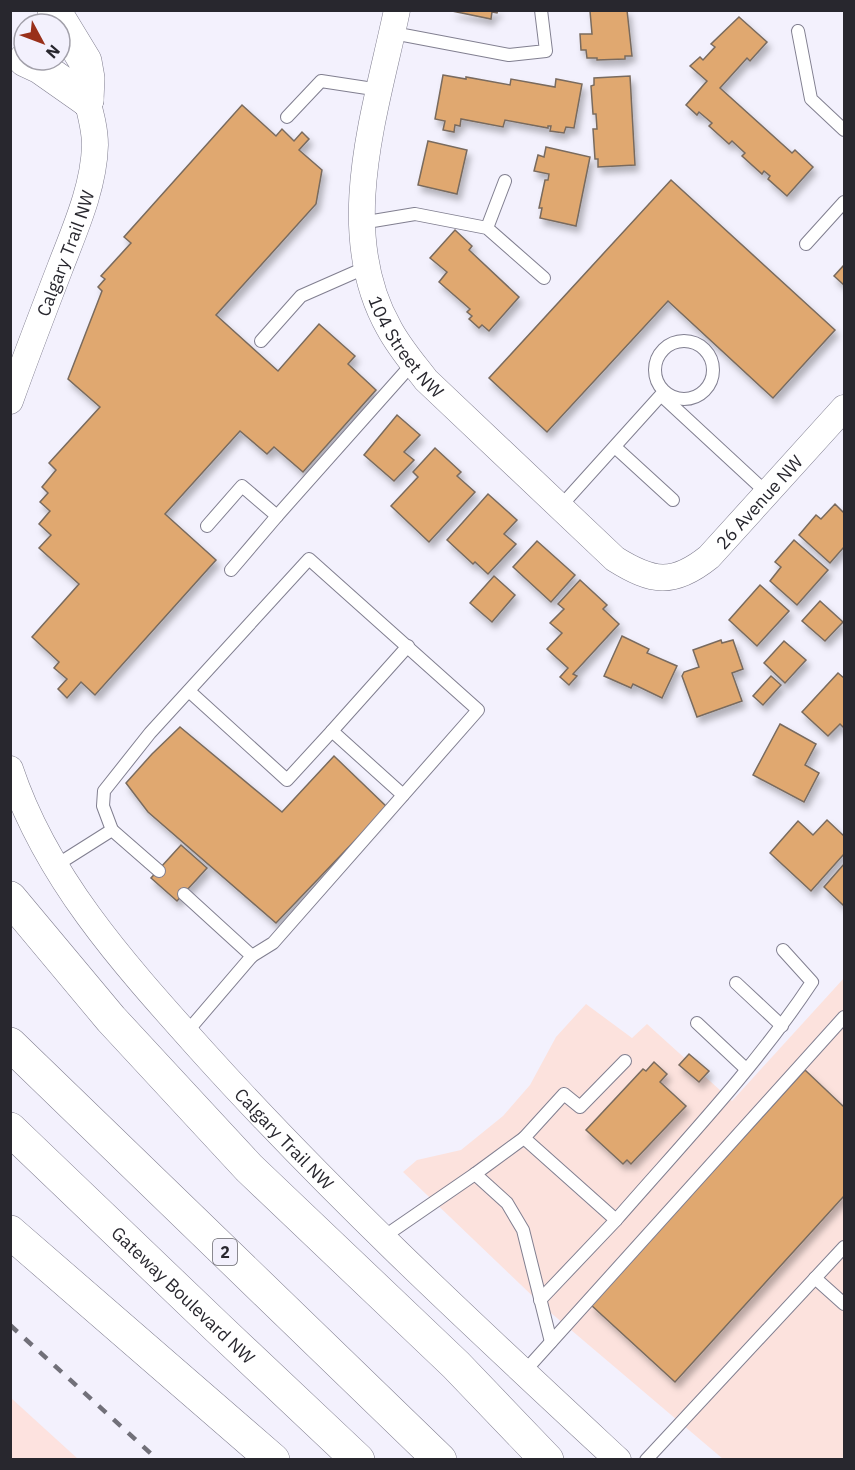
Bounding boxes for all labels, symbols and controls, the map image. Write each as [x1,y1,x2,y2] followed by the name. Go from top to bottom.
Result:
[12,12,72,72] north arrow
[42,41,65,63] text: N
[31,187,99,319] street label: Calgary Trail NW
[364,292,449,403] street label: 104 Street NW
[710,450,807,554] street label: 26 Avenue NW
[230,1083,339,1194] street label: Calgary Trail NW
[107,1221,260,1369] street label: Gateway Boulevard NW
[213,1239,237,1265] road number: 2

